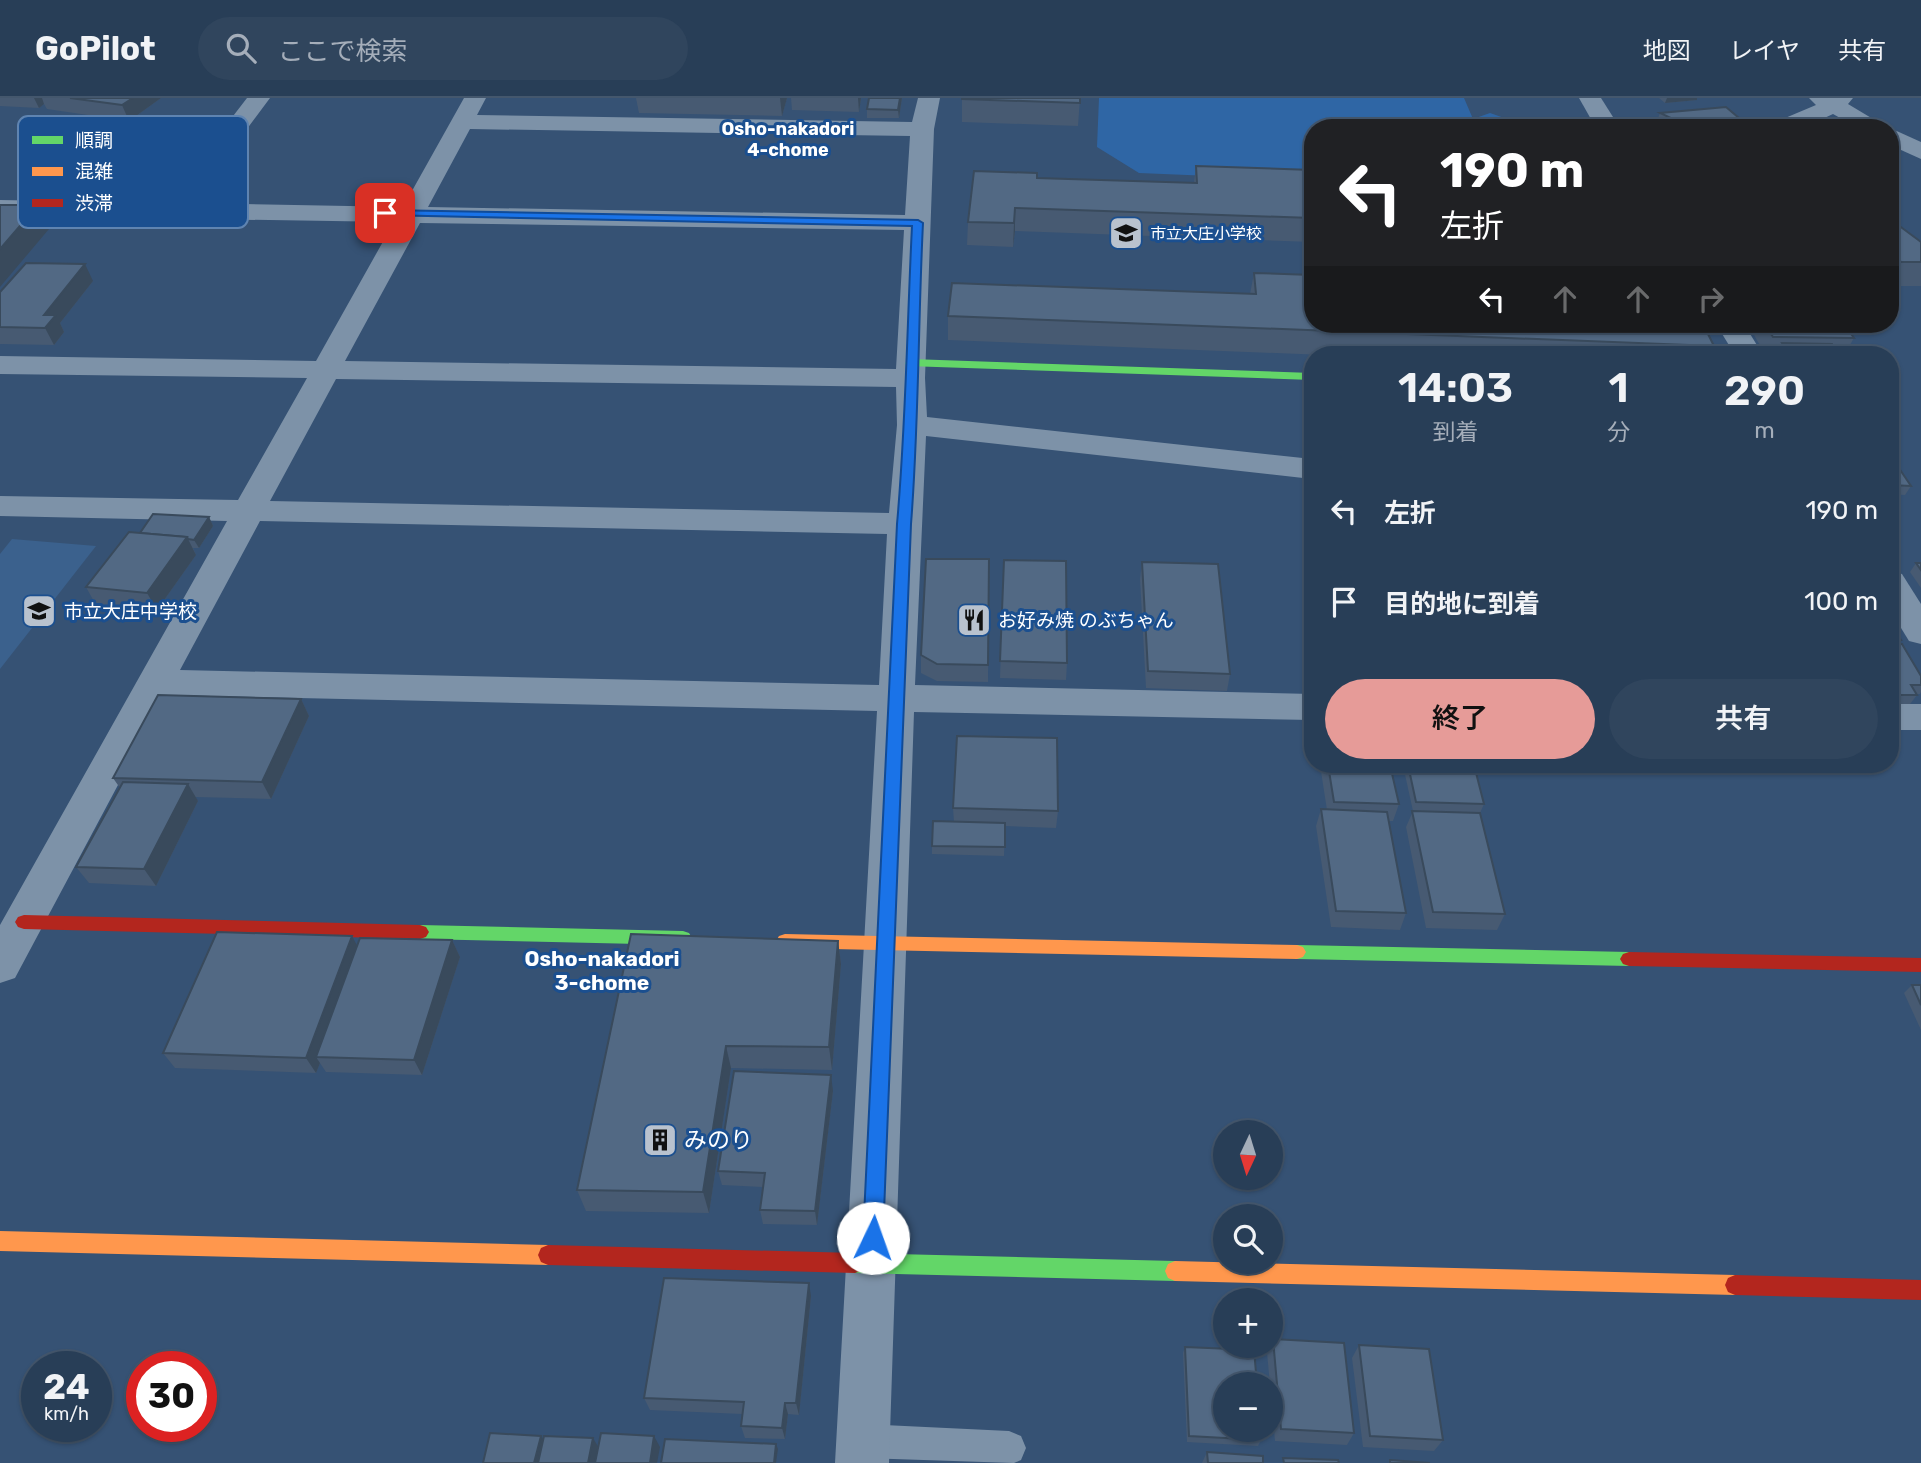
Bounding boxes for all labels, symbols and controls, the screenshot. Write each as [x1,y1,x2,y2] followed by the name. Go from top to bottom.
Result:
[198,17,688,80] search box
[35,29,156,68] text: GoPilot
[222,29,260,67] icon: search
[278,36,408,67] text: ここで検索
[1643,37,1691,65] text: 地図
[1729,37,1800,65] text: レイヤ
[1838,37,1886,65] text: 共有
[18,116,248,228] legend
[722,118,854,161] district label: Osho-nakadori 4-chome
[75,129,113,152] text: 順調
[1440,141,1584,199] text: 190 m
[1325,147,1416,238] icon: left
[75,160,113,183] text: 混雑
[355,183,415,243] pin
[75,192,113,215] text: 渋滞
[366,194,404,232] icon: arrive
[1440,207,1504,245] text: 左折
[1107,214,1145,252] school or university icon: 市立大庄小学校
[1150,224,1262,243] place label: 市立大庄小学校
[1473,280,1511,318] icon: left
[1546,280,1584,318] icon: ahead
[1619,280,1657,318] icon: ahead
[1692,280,1730,318] icon: right
[1398,363,1513,413] text: 14:03
[1608,363,1629,413] text: 1
[1724,366,1805,416] text: 290
[1754,416,1775,444] text: m
[1433,418,1479,446] text: 到着
[1607,418,1630,446] text: 分
[1325,492,1363,530] icon: left
[1805,495,1878,526] text: 190 m
[1384,498,1436,529] text: 左折
[1325,583,1363,621] icon: arrive
[1804,586,1878,617] text: 100 m
[1384,589,1540,620] text: 目的地に到着
[20,592,58,630] school or university icon: 市立大庄中学校
[64,600,197,623] place label: 市立大庄中学校
[955,601,993,639] restaurant icon: お好み焼 のぶちゃん
[998,609,1174,632] place label: お好み焼 のぶちゃん
[1325,679,1595,759] button: 終了
[1609,679,1878,759] button: 共有
[524,946,680,995] district label: Osho-nakadori 3-chome
[1213,1120,1283,1190] north arrow
[1213,1120,1283,1442] map controls
[641,1121,679,1159] building icon: みのり
[684,1126,753,1154] place label: みのり
[836,1201,910,1275] position arrow
[1213,1204,1283,1274] button: search
[1213,1288,1283,1358] button: +
[126,1351,217,1442] speed limit sign: 30
[43,1366,90,1408] text: 24
[1213,1372,1283,1442] button: −
[44,1403,89,1425] text: km/h

